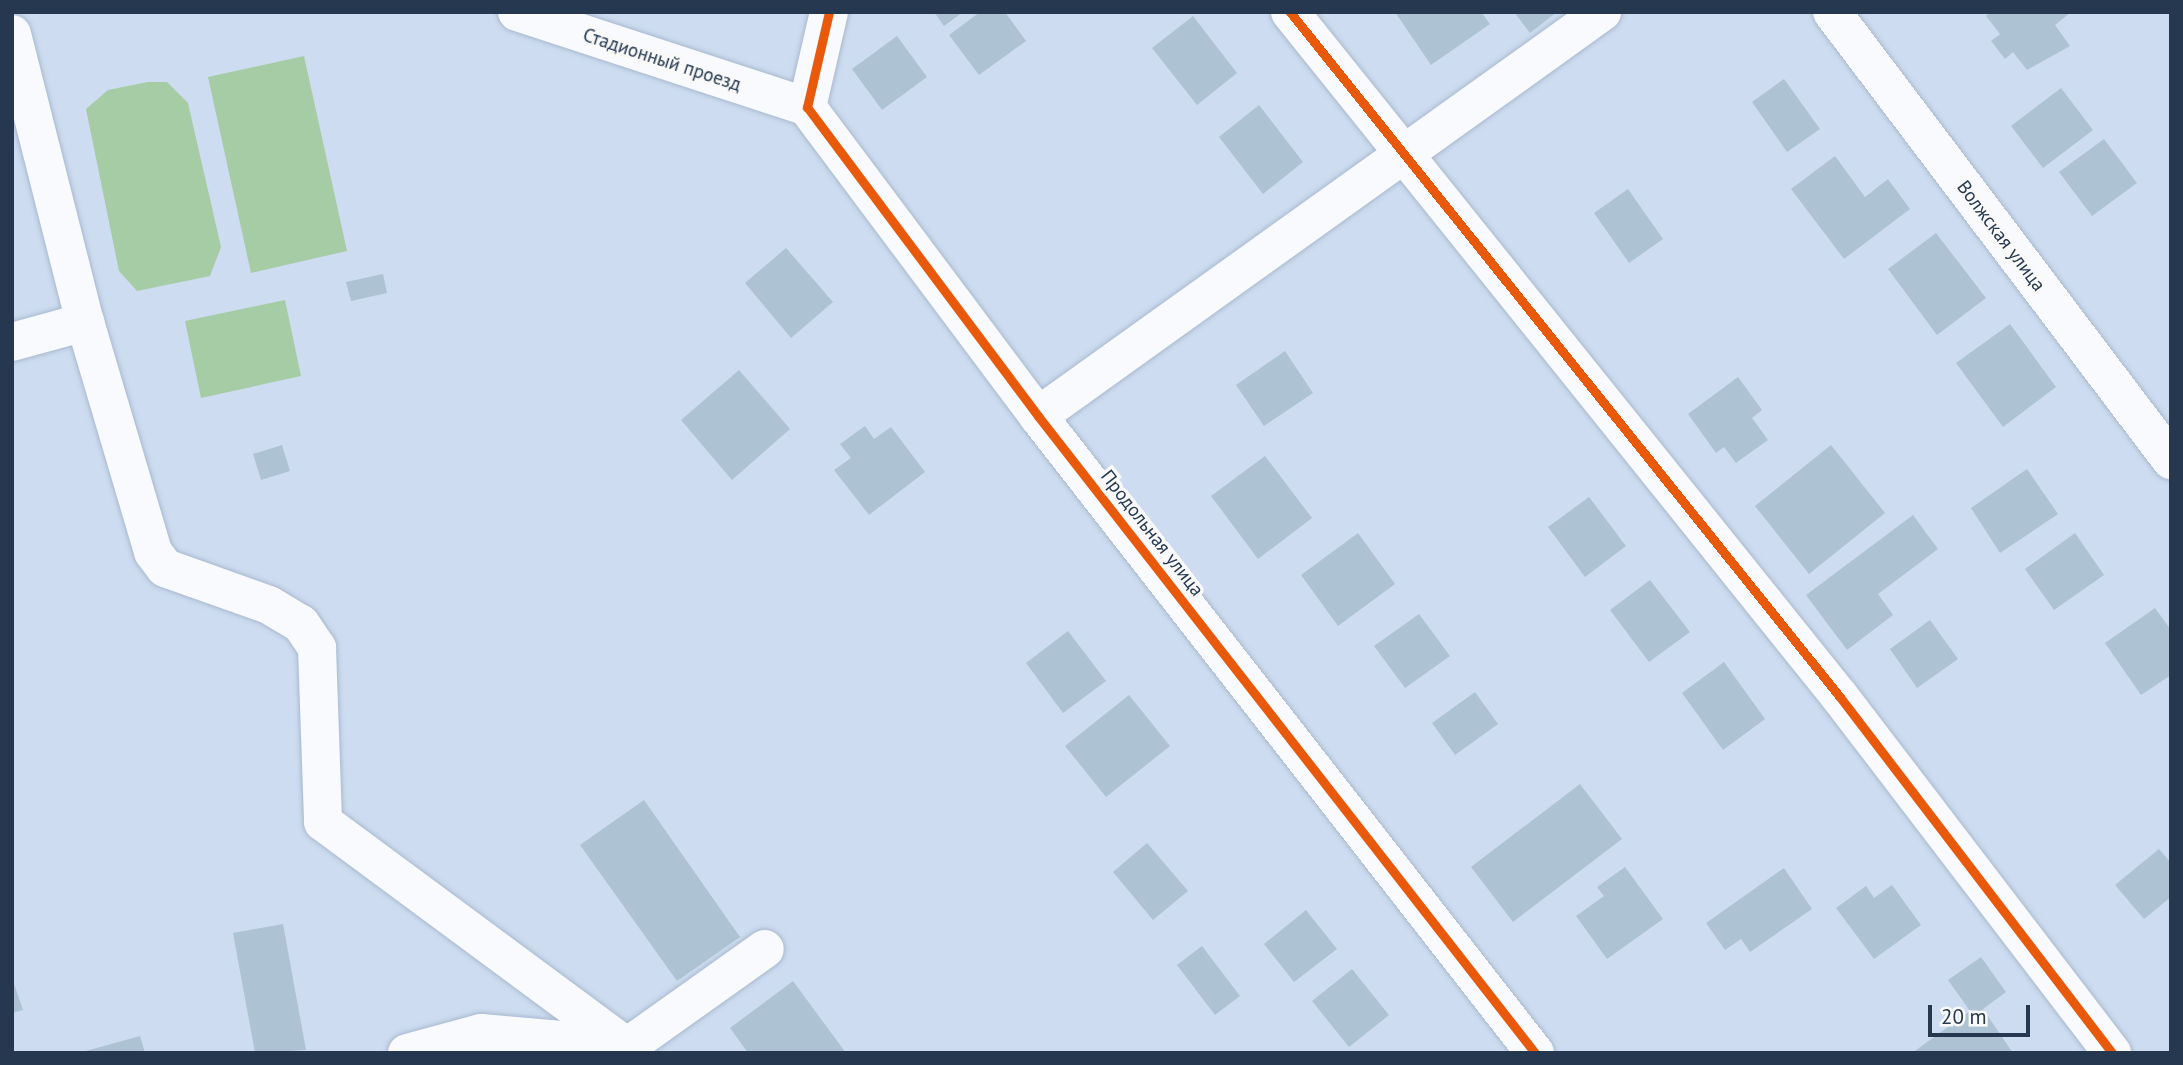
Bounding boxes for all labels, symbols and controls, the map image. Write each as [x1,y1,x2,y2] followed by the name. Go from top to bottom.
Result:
[580,24,744,96] street label: Стадионный проезд
[1952,176,2050,296] street label: Волжская улица
[1096,465,1208,601] street label: Продольная улица
[1931,992,2032,1036] scale bar
[1941,1003,1987,1030] text: 20 m

